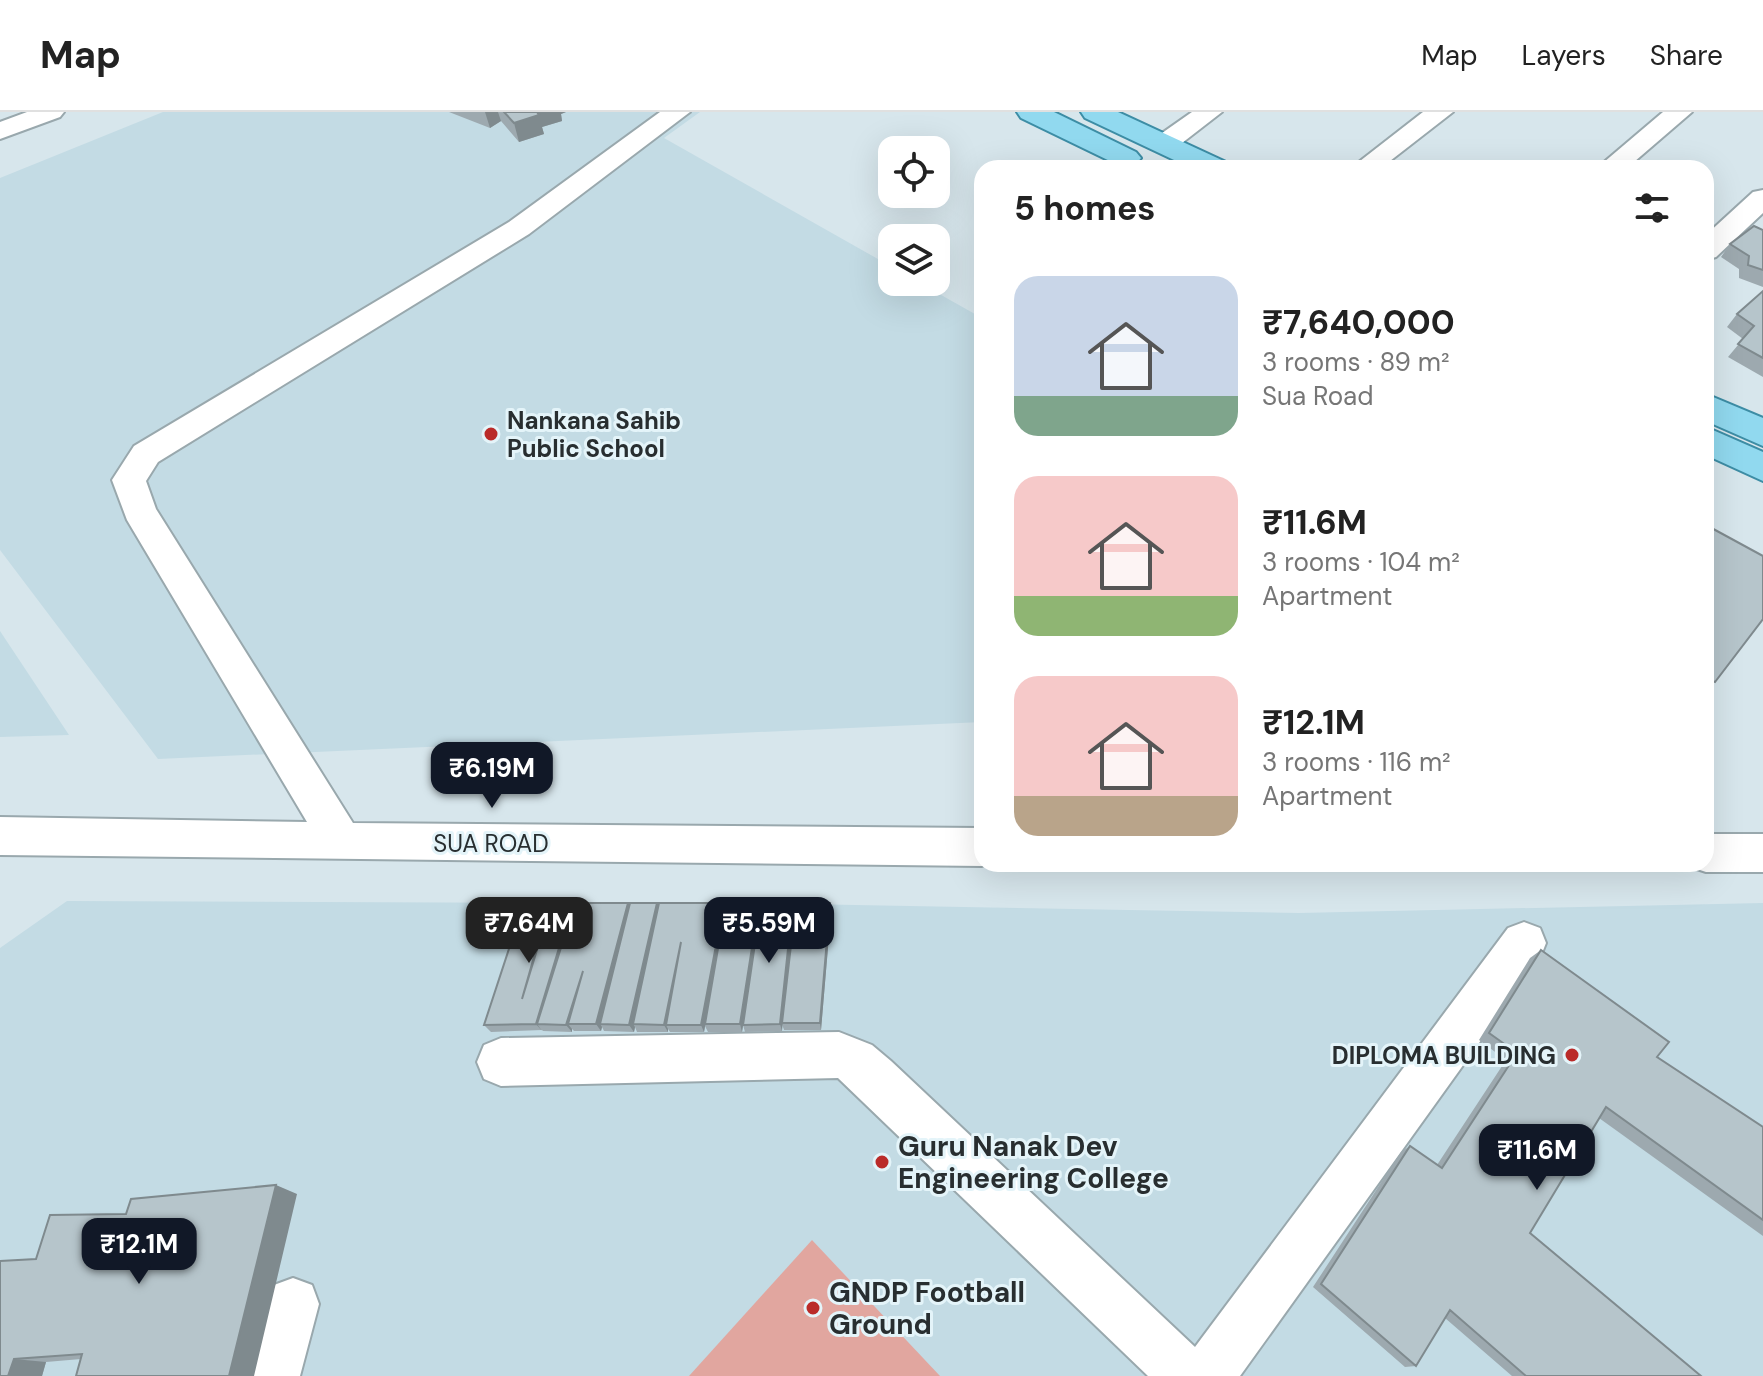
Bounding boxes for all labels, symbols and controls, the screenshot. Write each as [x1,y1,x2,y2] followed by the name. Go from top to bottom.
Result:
[40,30,121,80] text: Map
[1421,37,1478,74] text: Map
[1522,37,1606,74] text: Layers
[1650,37,1723,74] text: Share
[878,136,950,296] map controls
[878,136,950,208] button: locate
[1014,186,1155,231] text: 5 homes
[1630,186,1674,230] icon: filters
[878,224,950,296] button: layers
[1262,300,1455,345] text: ₹7,640,000
[1078,308,1174,404] icon: home
[1262,345,1450,379] text: 3 rooms · 89 m²
[1262,379,1374,413] text: Sua Road
[507,405,681,464] place label: Nankana Sahib Public School
[482,425,500,443] marker: Nankana Sahib Public School
[1262,500,1367,545] text: ₹11.6M
[1078,508,1174,604] icon: home
[1262,545,1460,579] text: 3 rooms · 104 m²
[1262,579,1393,613] text: Apartment
[1262,700,1365,745] text: ₹12.1M
[1078,708,1174,804] icon: home
[427,742,557,810] pin: ₹6.19M
[1262,745,1451,779] text: 3 rooms · 116 m²
[449,751,535,785] text: ₹6.19M
[1262,779,1393,813] text: Apartment
[433,828,549,859] street label: SUA ROAD
[464,897,594,965] pin: ₹7.64M
[704,897,834,965] pin: ₹5.59M
[484,906,574,940] text: ₹7.64M
[722,906,816,940] text: ₹5.59M
[1332,1040,1556,1071] place label: DIPLOMA BUILDING
[1563,1046,1581,1064] marker: DIPLOMA BUILDING
[1472,1124,1602,1192] pin: ₹11.6M
[898,1128,1169,1197] place label: Guru Nanak Dev Engineering College
[1497,1133,1577,1167] text: ₹11.6M
[873,1153,891,1171] marker: Guru Nanak Dev Engineering College
[74,1218,204,1286] pin: ₹12.1M
[100,1227,178,1261] text: ₹12.1M
[829,1274,1025,1343] place label: GNDP Football Ground
[804,1299,822,1317] marker: GNDP Football Ground

